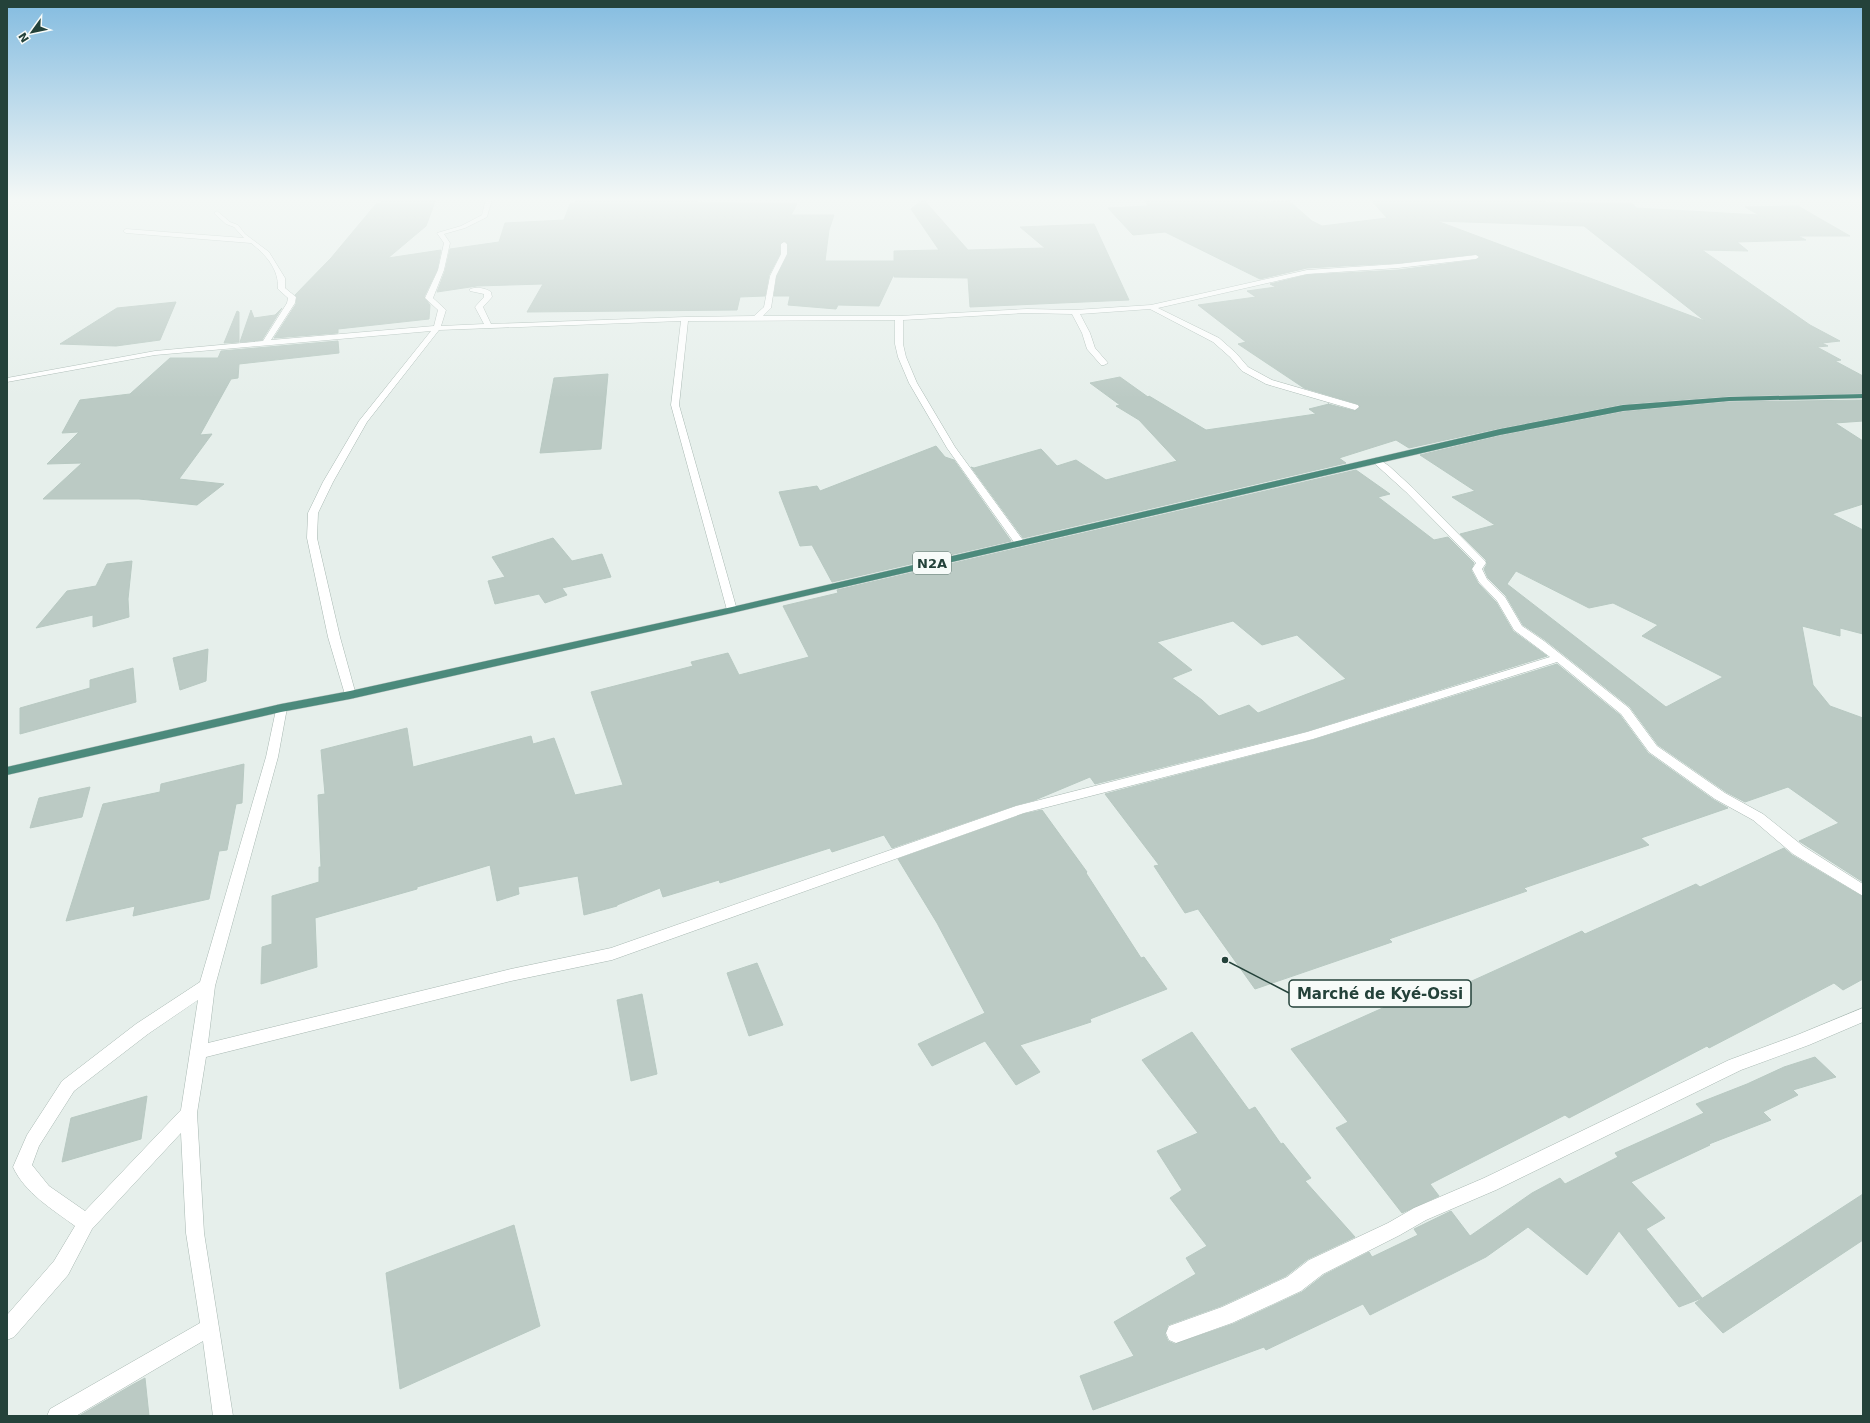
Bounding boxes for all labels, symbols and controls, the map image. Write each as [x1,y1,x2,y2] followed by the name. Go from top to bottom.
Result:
[12,12,52,52] north arrow
[16,30,32,45] text: N
[913,552,951,574] road number: N2A
[1289,980,1471,1007] callout: Marché de Kyé-Ossi
[1297,985,1463,1003] text: Marché de Kyé-Ossi

